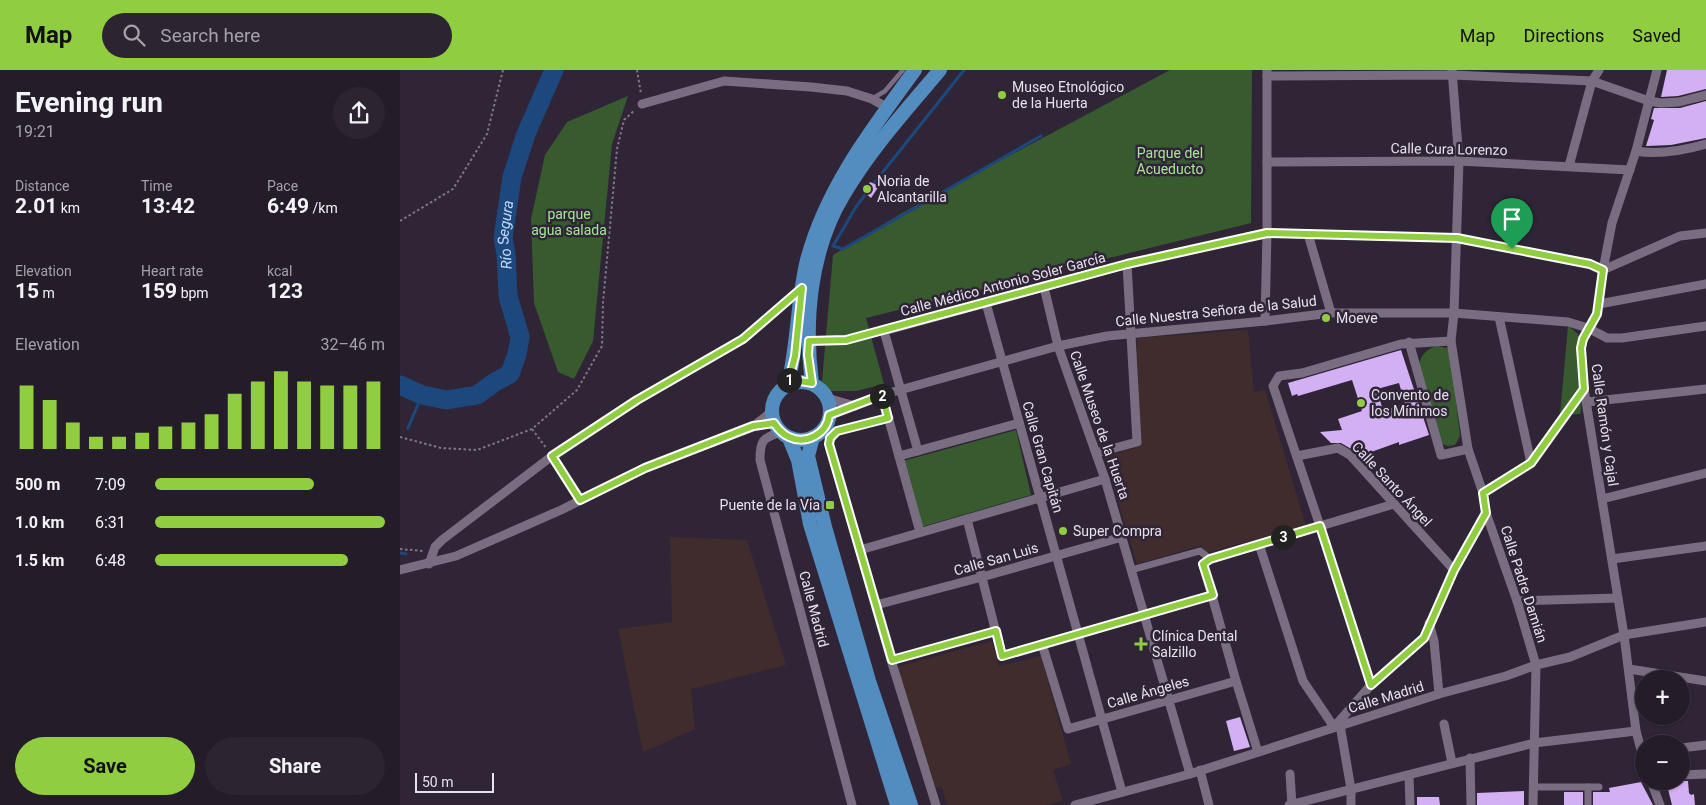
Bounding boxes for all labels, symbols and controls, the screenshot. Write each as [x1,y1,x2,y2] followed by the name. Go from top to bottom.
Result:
[102,13,452,58] search box
[25,21,72,49] text: Map
[120,21,148,49] icon: search
[160,24,260,47] text: Search here
[1460,25,1495,46] text: Map
[1523,25,1604,46] text: Directions
[1632,25,1681,46] text: Saved
[1012,79,1124,111] place label: Museo Etnológico de la Huerta
[15,86,163,119] text: Evening run
[333,87,385,139] button: share
[996,89,1008,101] marker: Museo Etnológico de la Huerta
[15,122,55,141] text: 19:21
[1390,140,1508,158] street label: Calle Cura Lorenzo
[1137,145,1203,177] park label: Parque del Acueducto
[877,173,947,205] place label: Noria de Alcantarilla
[15,178,70,194] text: Distance
[141,178,172,194] text: Time
[267,178,298,194] text: Pace
[861,183,873,195] marker: Noria de Alcantarilla
[15,194,57,218] text: 2.01
[141,194,195,218] text: 13:42
[267,194,309,218] text: 6:49
[1491,198,1533,249] pin
[494,199,517,270] water label: Río Segura
[57,200,80,216] text: km
[309,200,338,216] text: /km
[1498,205,1526,233] icon: arrive
[531,206,607,238] park label: parque agua salada
[899,249,1107,319] street label: Calle Médico Antonio Soler García
[15,263,72,279] text: Elevation
[141,263,203,279] text: Heart rate
[267,263,292,279] text: kcal
[15,279,39,303] text: 15
[141,279,177,303] text: 159
[267,279,303,303] text: 123
[39,285,55,301] text: m
[177,285,209,301] text: bpm
[1115,292,1317,330] street label: Calle Nuestra Señora de la Salud
[1336,310,1378,326] place label: Moeve
[1320,312,1332,324] marker: Moeve
[15,335,80,354] text: Elevation
[321,335,385,354] text: 32–46 m
[1067,349,1133,501] street label: Calle Museo de la Huerta
[1588,363,1622,487] street label: Calle Ramón y Cajal
[776,368,802,392] pin: 1
[785,372,794,388] text: 1
[870,384,894,408] pin: 2
[1371,387,1449,419] place label: Convento de los Mínimos
[878,388,887,404] text: 2
[1355,397,1367,409] marker: Convento de los Mínimos
[1019,399,1067,515] street label: Calle Gran Capitán
[1349,438,1436,530] street label: Calle Santo Ángel
[15,475,60,494] text: 500 m
[95,475,126,494] text: 7:09
[720,497,820,513] place label: Puente de la Via
[824,499,836,511] marker: Puente de la Via
[15,513,64,532] text: 1.0 km
[95,513,126,532] text: 6:31
[1073,523,1162,539] place label: Super Compra
[1498,523,1550,645] street label: Calle Padre Damián
[1270,524,1296,550] pin: 3
[1057,525,1069,537] marker: Super Compra
[1279,529,1288,545] text: 3
[952,539,1040,579] street label: Calle San Luis
[15,551,64,570] text: 1.5 km
[95,551,126,570] text: 6:48
[796,569,832,649] street label: Calle Madrid
[1152,628,1237,660] place label: Clínica Dental Salzillo
[1134,637,1148,651] marker: Clínica Dental Salzillo
[1635,670,1690,790] map controls
[1635,670,1690,725] button: +
[1105,672,1191,711] street label: Calle Ángeles
[1346,678,1426,716] street label: Calle Madrid
[1635,735,1690,790] button: −
[15,737,195,795] button: Save
[205,737,385,795] button: Share
[415,770,494,793] scale bar
[422,774,454,790] text: 50 m

